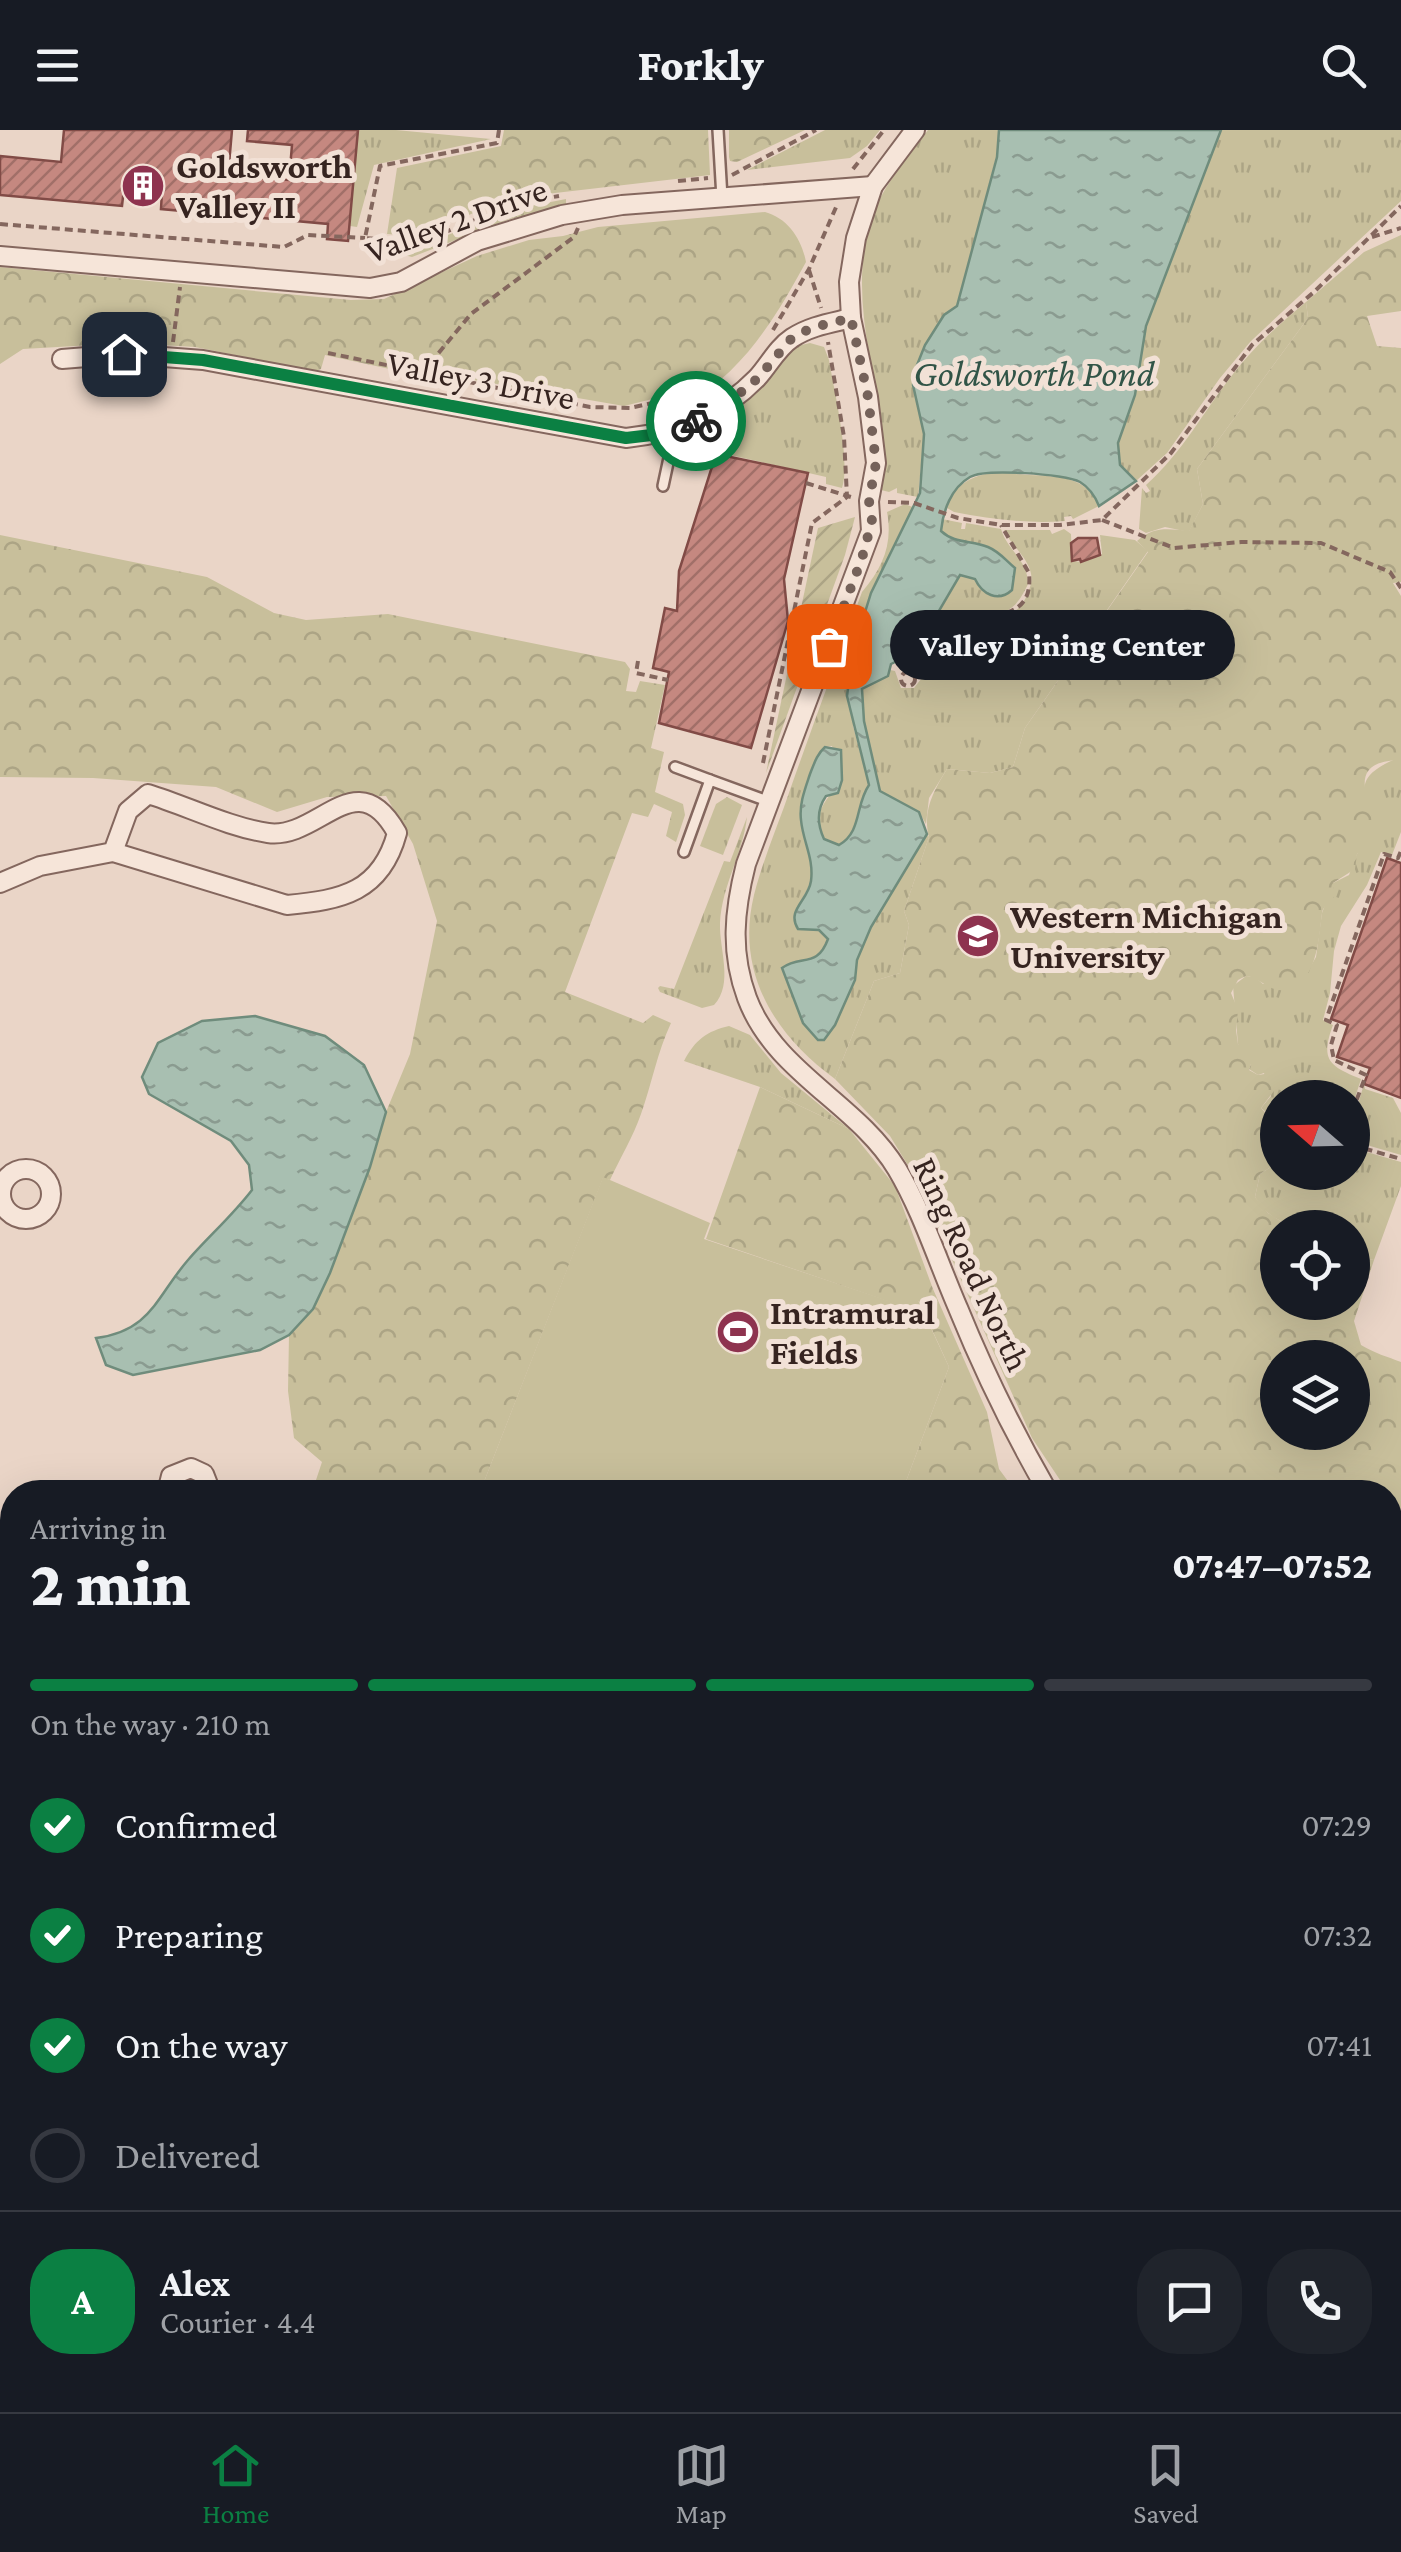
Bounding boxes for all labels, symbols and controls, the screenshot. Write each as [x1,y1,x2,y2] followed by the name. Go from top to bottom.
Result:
[30,38,85,93] icon: menu
[1316,38,1371,93] icon: search
[637,40,764,90] text: Forkly
[175,147,352,226] place label: Goldsworth Valley II
[120,163,166,209] building icon: Goldsworth Valley II
[360,170,552,271] street label: Valley 2 Drive
[82,312,167,397] pin
[97,327,152,382] icon: home
[384,343,578,418] street label: Valley 3 Drive
[913,352,1156,394] water label: Goldsworth Pond
[646,371,746,471] courier
[669,394,724,449] icon: bike
[787,604,872,689] pin
[889,611,1234,681] callout: Valley Dining Center
[802,619,857,674] icon: bag
[920,627,1205,663] text: Valley Dining Center
[1009,897,1282,976] place label: Western Michigan University
[955,913,1001,959] school or university icon: Western Michigan University
[1260,1080,1370,1190] north arrow
[1260,1080,1370,1450] map controls
[905,1151,1038,1377] street label: Ring Road North
[1260,1210,1370,1320] button: locate
[770,1293,935,1372] place label: Intramural Fields
[715,1309,761,1355] sports icon: Intramural Fields
[1260,1340,1370,1450] button: layers
[30,1510,167,1546] text: Arriving in
[1172,1544,1372,1586] text: 07:47–07:52
[30,1547,191,1619] text: 2 min
[30,1706,271,1742] text: On the way · 210 m
[30,1798,85,1853] icon: check
[115,1804,278,1846] text: Confirmed
[1302,1807,1372,1843] text: 07:29
[30,1908,85,1963] icon: check
[115,1914,263,1956] text: Preparing
[1303,1917,1372,1953] text: 07:32
[30,2018,85,2073] icon: check
[115,2024,287,2066] text: On the way
[1306,2027,1372,2063] text: 07:41
[115,2134,260,2176] text: Delivered
[1137,2249,1242,2354] button: chat
[1267,2249,1372,2354] button: phone
[160,2262,230,2304] text: Alex
[71,2280,94,2322] text: A
[160,2304,316,2340] text: Courier · 4.4
[202,2438,269,2529] tab: Home
[674,2438,729,2529] tab: Map
[1133,2438,1199,2529] tab: Saved

